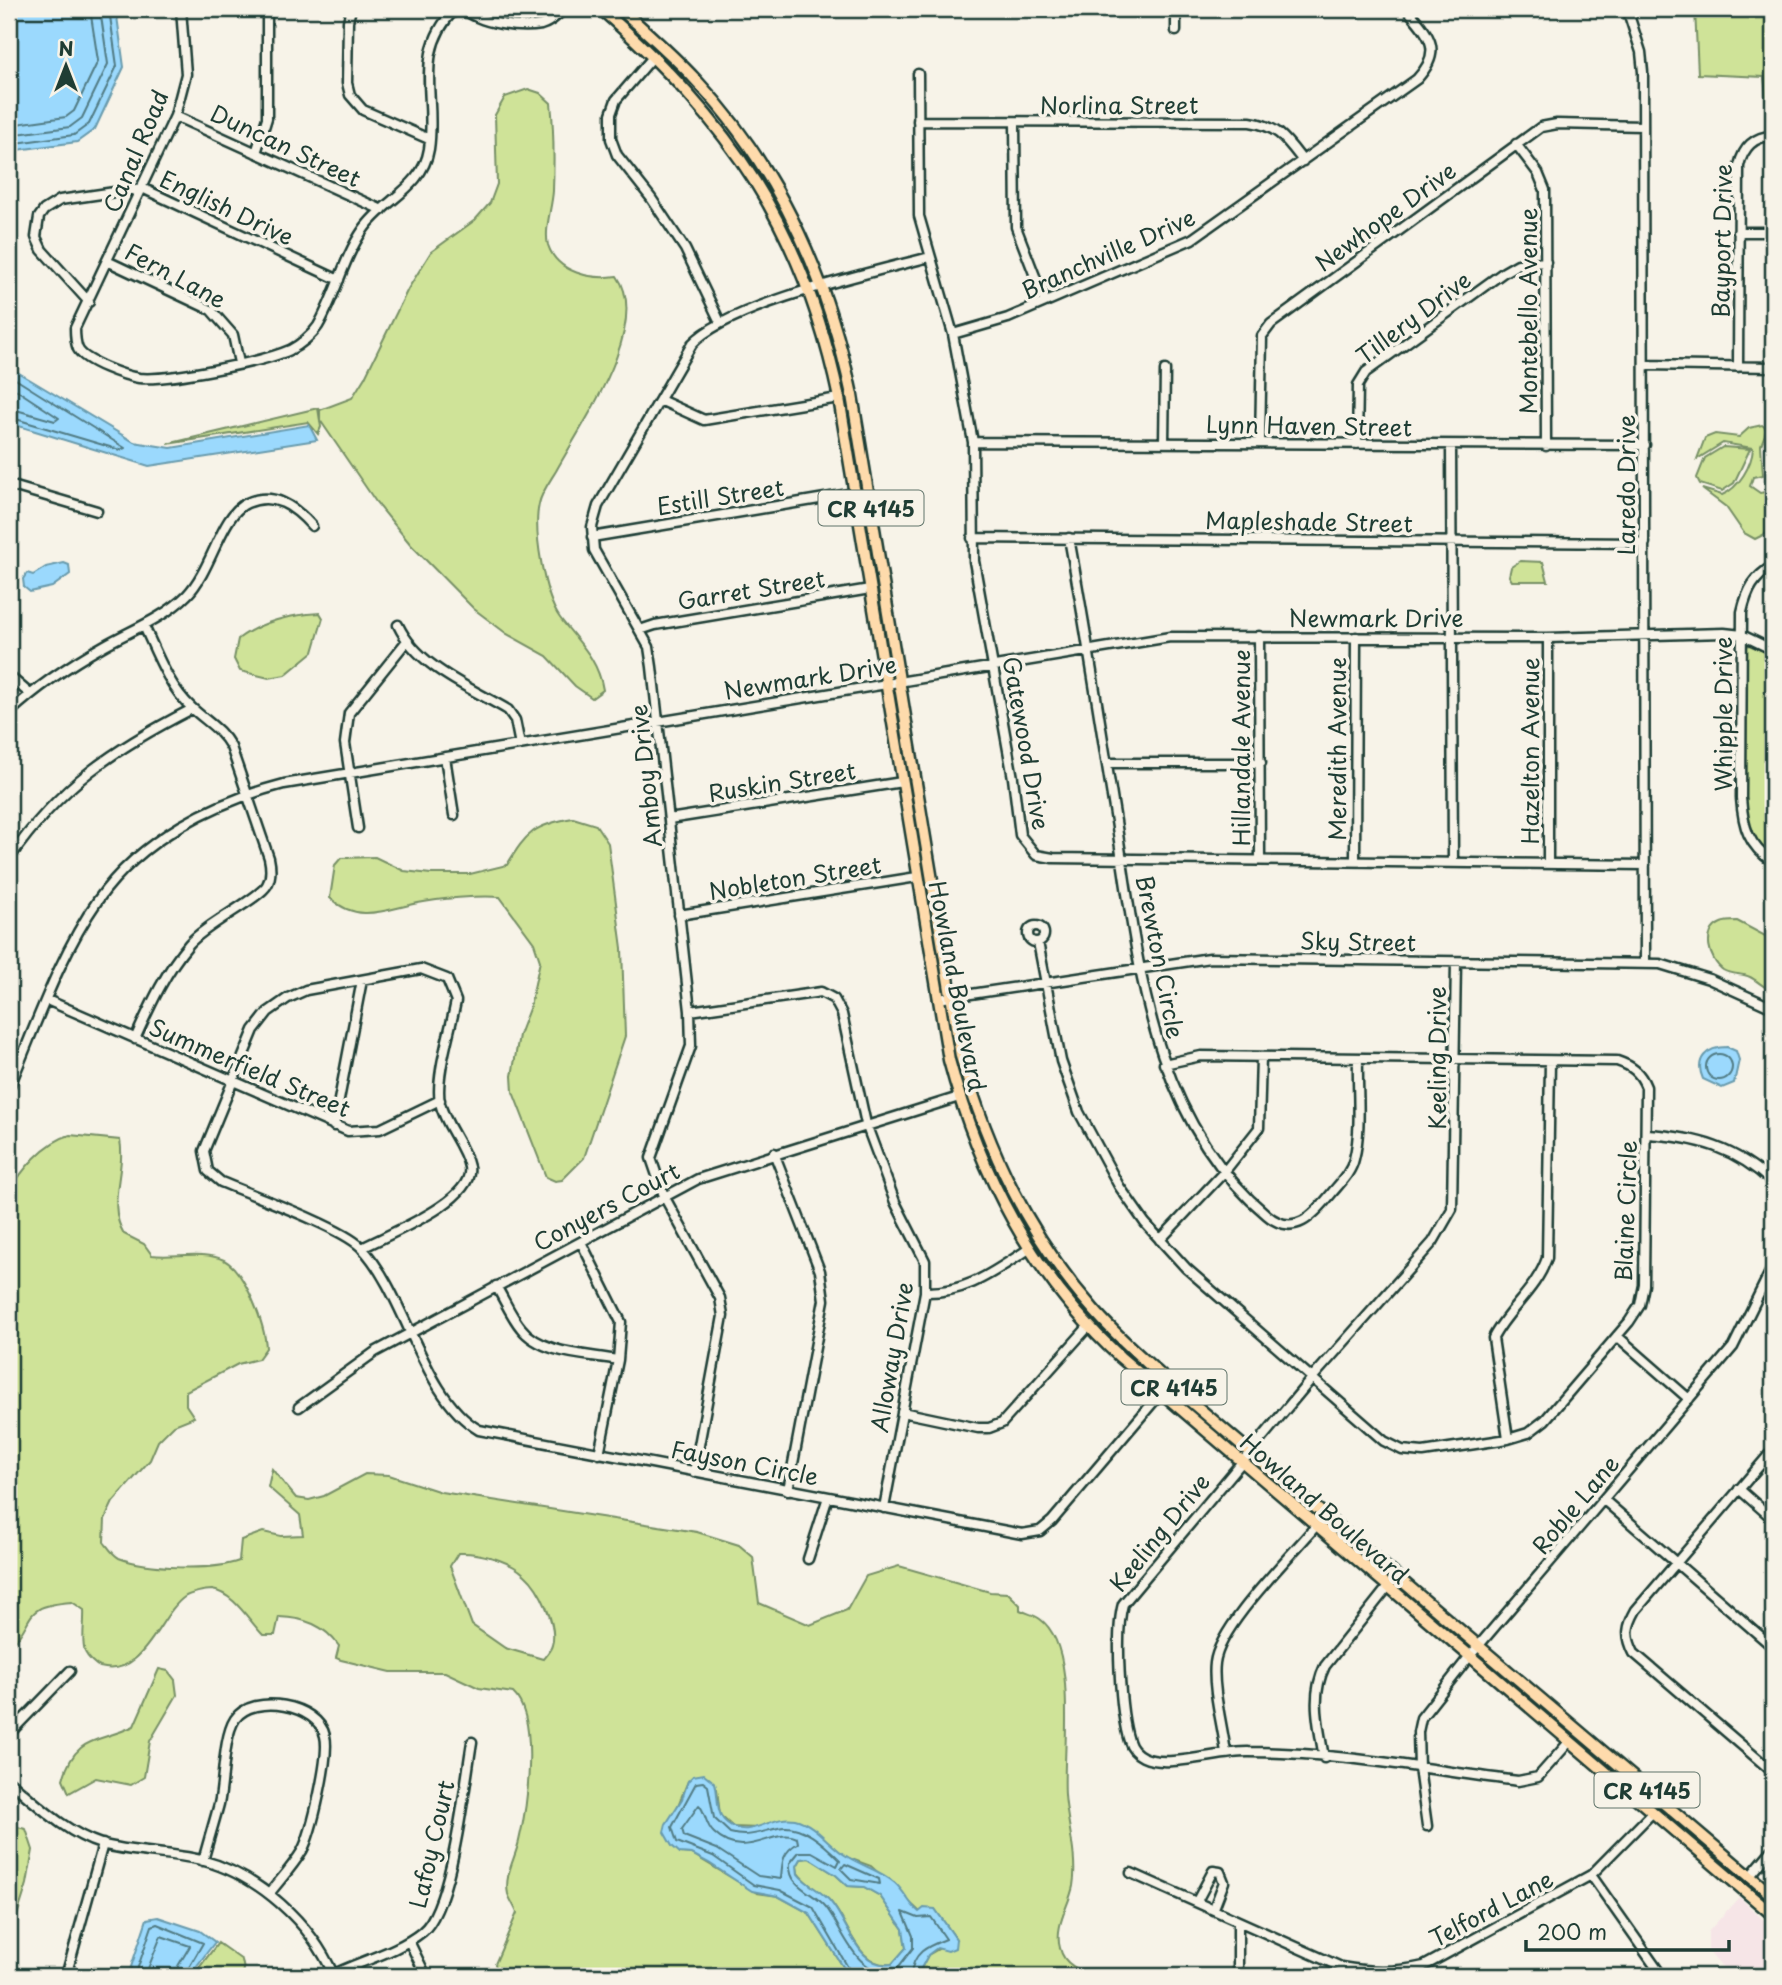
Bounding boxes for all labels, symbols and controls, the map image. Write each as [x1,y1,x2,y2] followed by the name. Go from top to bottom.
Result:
[32,32,102,102] north arrow
[58,34,74,62] text: N
[93,84,177,218] street label: Canal Road
[1040,87,1198,122] street label: Norlina Street
[205,95,367,195] street label: Duncan Street
[1307,153,1463,279] street label: Newhope Drive
[154,161,300,253] street label: English Drive
[1702,163,1740,319] street label: Bayport Drive
[1016,199,1200,307] street label: Branchville Drive
[1510,208,1545,414] street label: Montebello Avenue
[119,234,233,316] street label: Fern Lane
[1348,262,1478,372] street label: Tillery Drive
[1206,406,1412,444] street label: Lynn Haven Street
[1608,414,1643,556] street label: Laredo Drive
[654,469,786,523] street label: Estill Street
[818,490,924,526] road number: CR 4145
[1205,502,1413,540] street label: Mapleshade Street
[675,560,827,618] street label: Garret Street
[1289,600,1463,635] street label: Newmark Drive
[1705,636,1740,792] street label: Whipple Drive
[721,646,899,708] street label: Newmark Drive
[1223,650,1258,846] street label: Hillandale Avenue
[995,654,1059,832] street label: Gatewood Drive
[1319,657,1354,841] street label: Meredith Avenue
[1512,658,1547,844] street label: Hazelton Avenue
[620,703,670,849] street label: Amboy Drive
[706,752,858,810] street label: Ruskin Street
[706,846,884,908] street label: Nobleton Street
[1128,872,1194,1042] street label: Brewton Circle
[920,878,996,1094] street label: Howland Boulevard
[1300,922,1416,960] street label: Sky Street
[1419,986,1454,1130] street label: Keeling Drive
[144,1009,356,1125] street label: Summerfield Street
[1605,1140,1645,1282] street label: Blaine Circle
[527,1153,685,1259] street label: Conyers Court
[861,1279,921,1435] street label: Alloway Drive
[1122,1370,1226,1404] road number: CR 4145
[1233,1425,1417,1591] street label: Howland Boulevard
[668,1431,822,1493] street label: Fayson Circle
[1523,1447,1627,1561] street label: Roble Lane
[1100,1465,1218,1599] street label: Keeling Drive
[1594,1772,1700,1808] road number: CR 4145
[399,1777,463,1911] street label: Lafoy Court
[1423,1861,1559,1955] street label: Telford Lane
[1526,1908,1730,1952] scale bar
[1537,1915,1607,1947] text: 200 m

